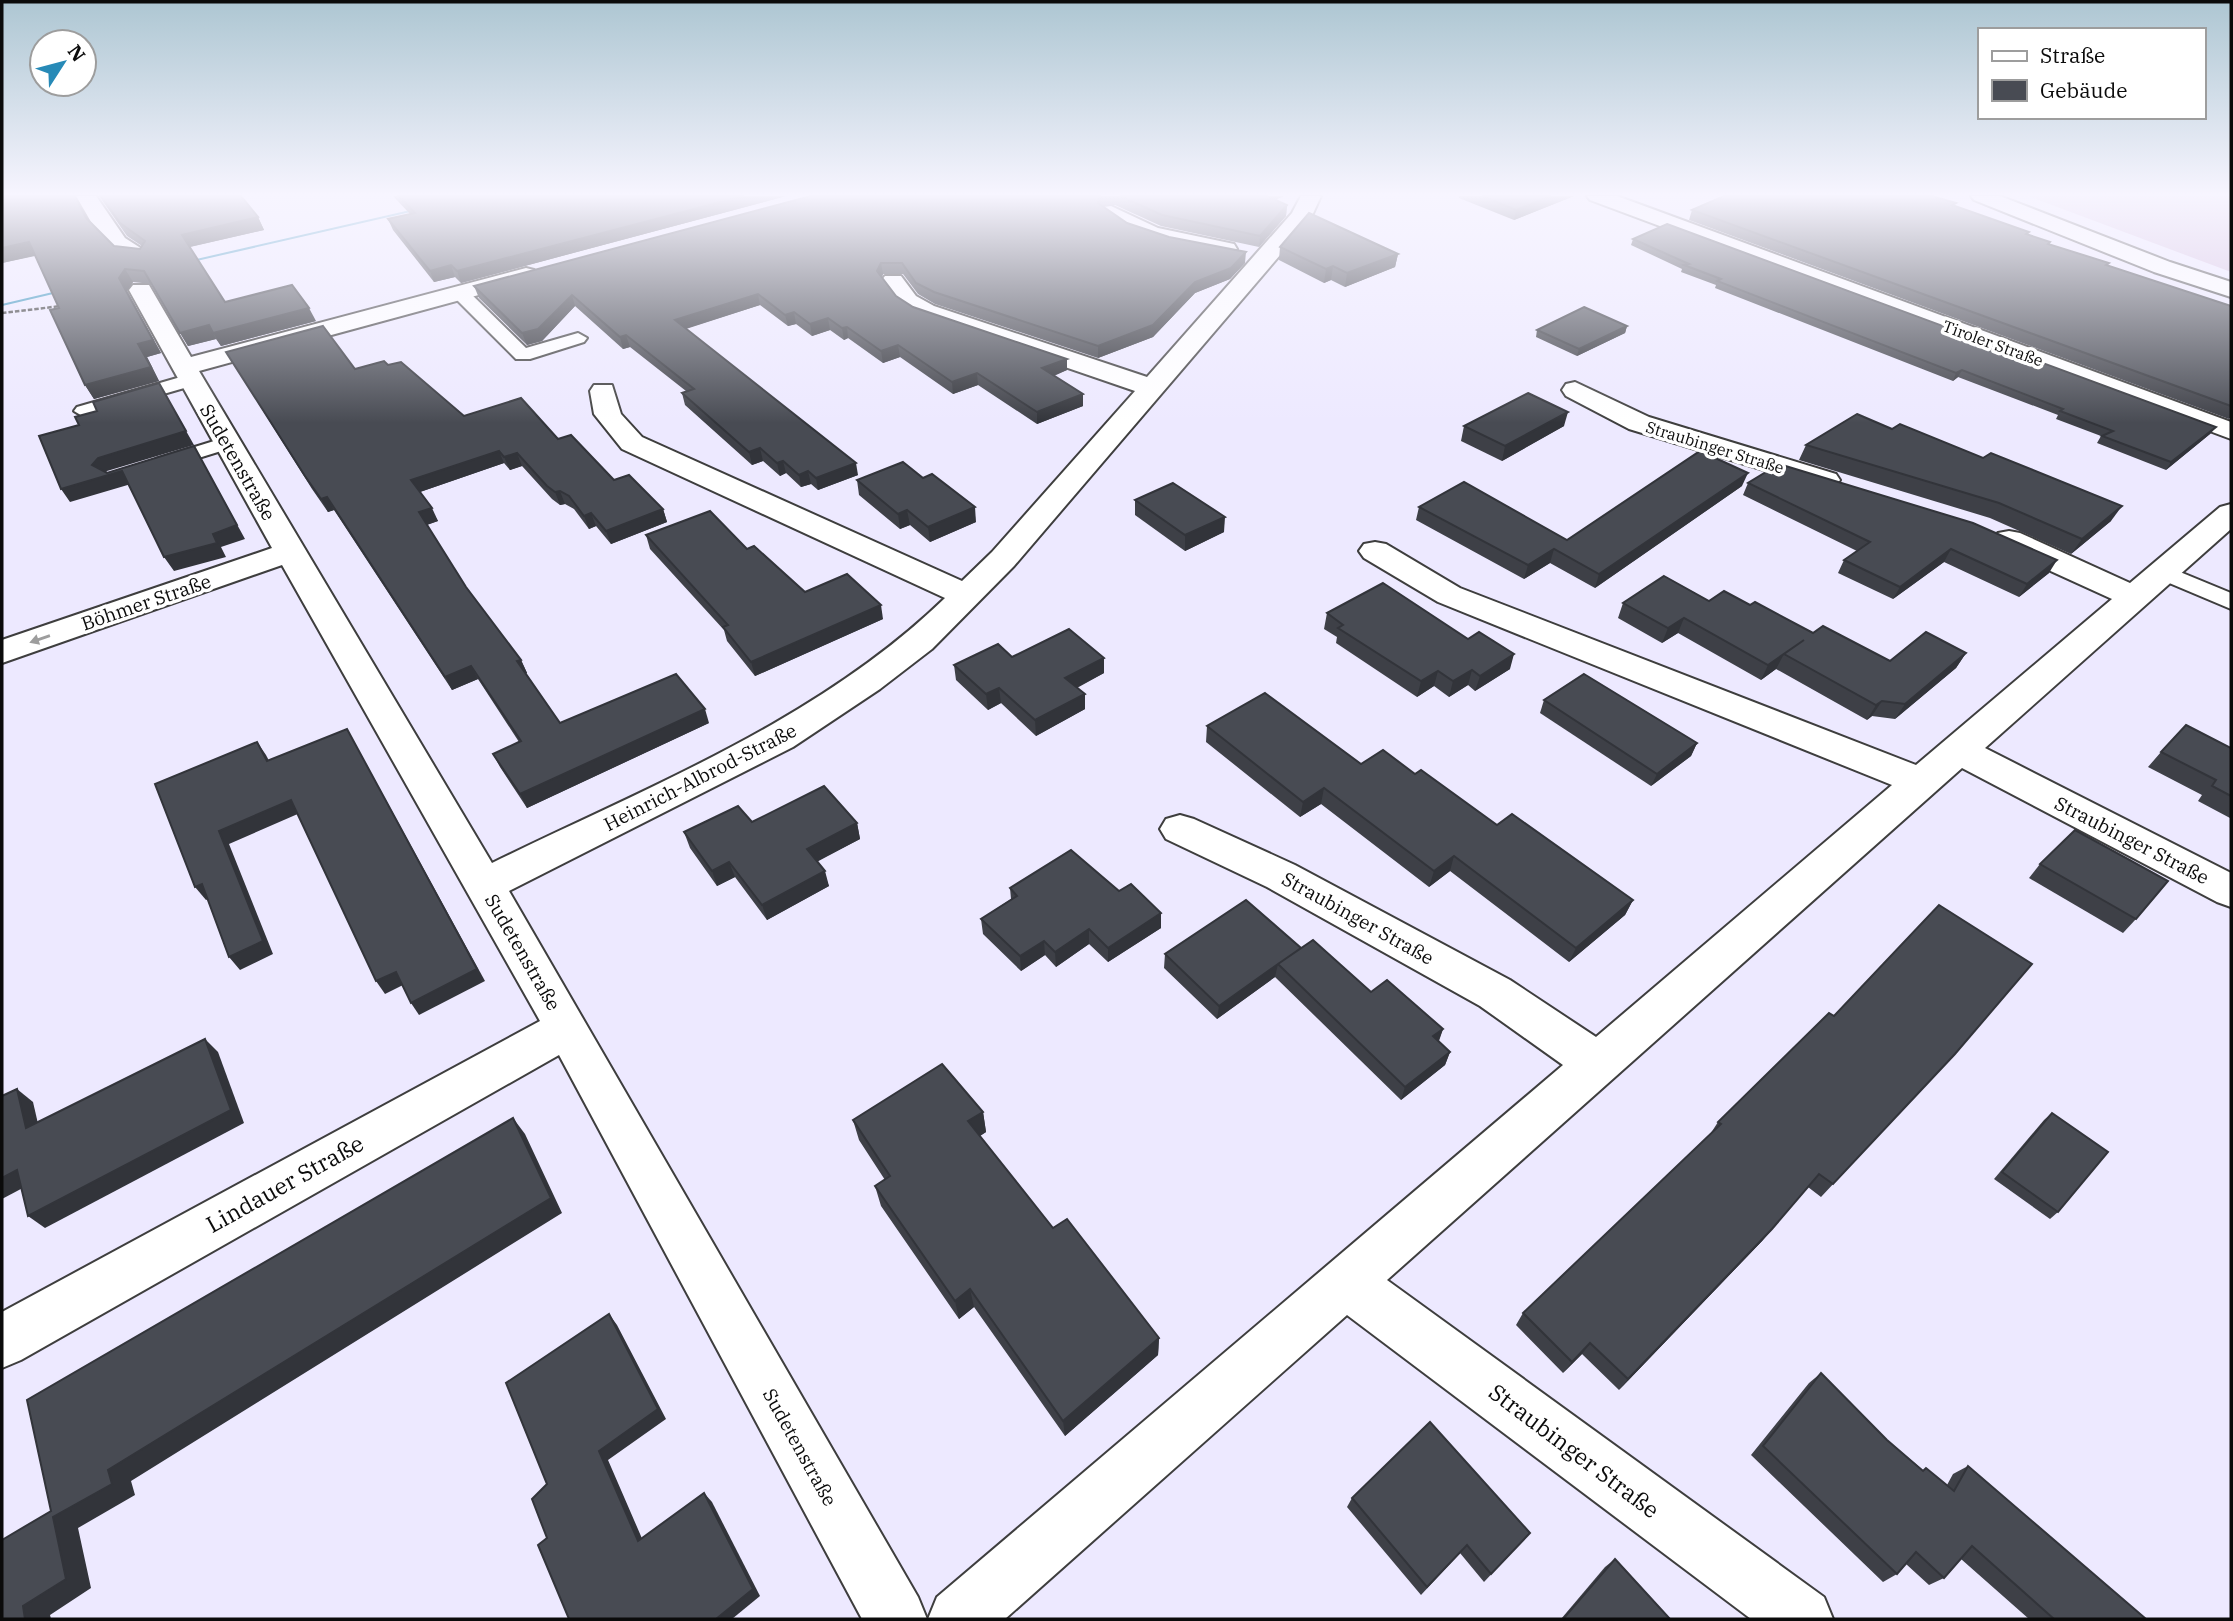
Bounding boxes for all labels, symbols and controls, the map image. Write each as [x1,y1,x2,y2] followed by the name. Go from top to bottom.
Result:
[28,28,98,98] north arrow
[1978,28,2205,119] legend
[63,40,91,66] text: N
[2040,41,2105,69] text: Straße
[2040,76,2128,104] text: Gebäude
[1940,316,2046,370] street label: Tiroler Straße
[195,399,281,525] street label: Sudetenstraße
[1644,416,1786,478] street label: Straubinger Straße
[78,569,214,635] street label: Böhmer Straße
[29,634,50,645] one-way arrow
[600,718,800,836] street label: Heinrich-Albrod-Straße
[2051,791,2213,889] street label: Straubinger Straße
[1278,866,1438,970] street label: Straubinger Straße
[480,889,566,1015] street label: Sudetenstraße
[200,1127,369,1239] street label: Lindauer Straße
[1483,1376,1666,1524] street label: Straubinger Straße
[758,1384,842,1510] street label: Sudetenstraße

